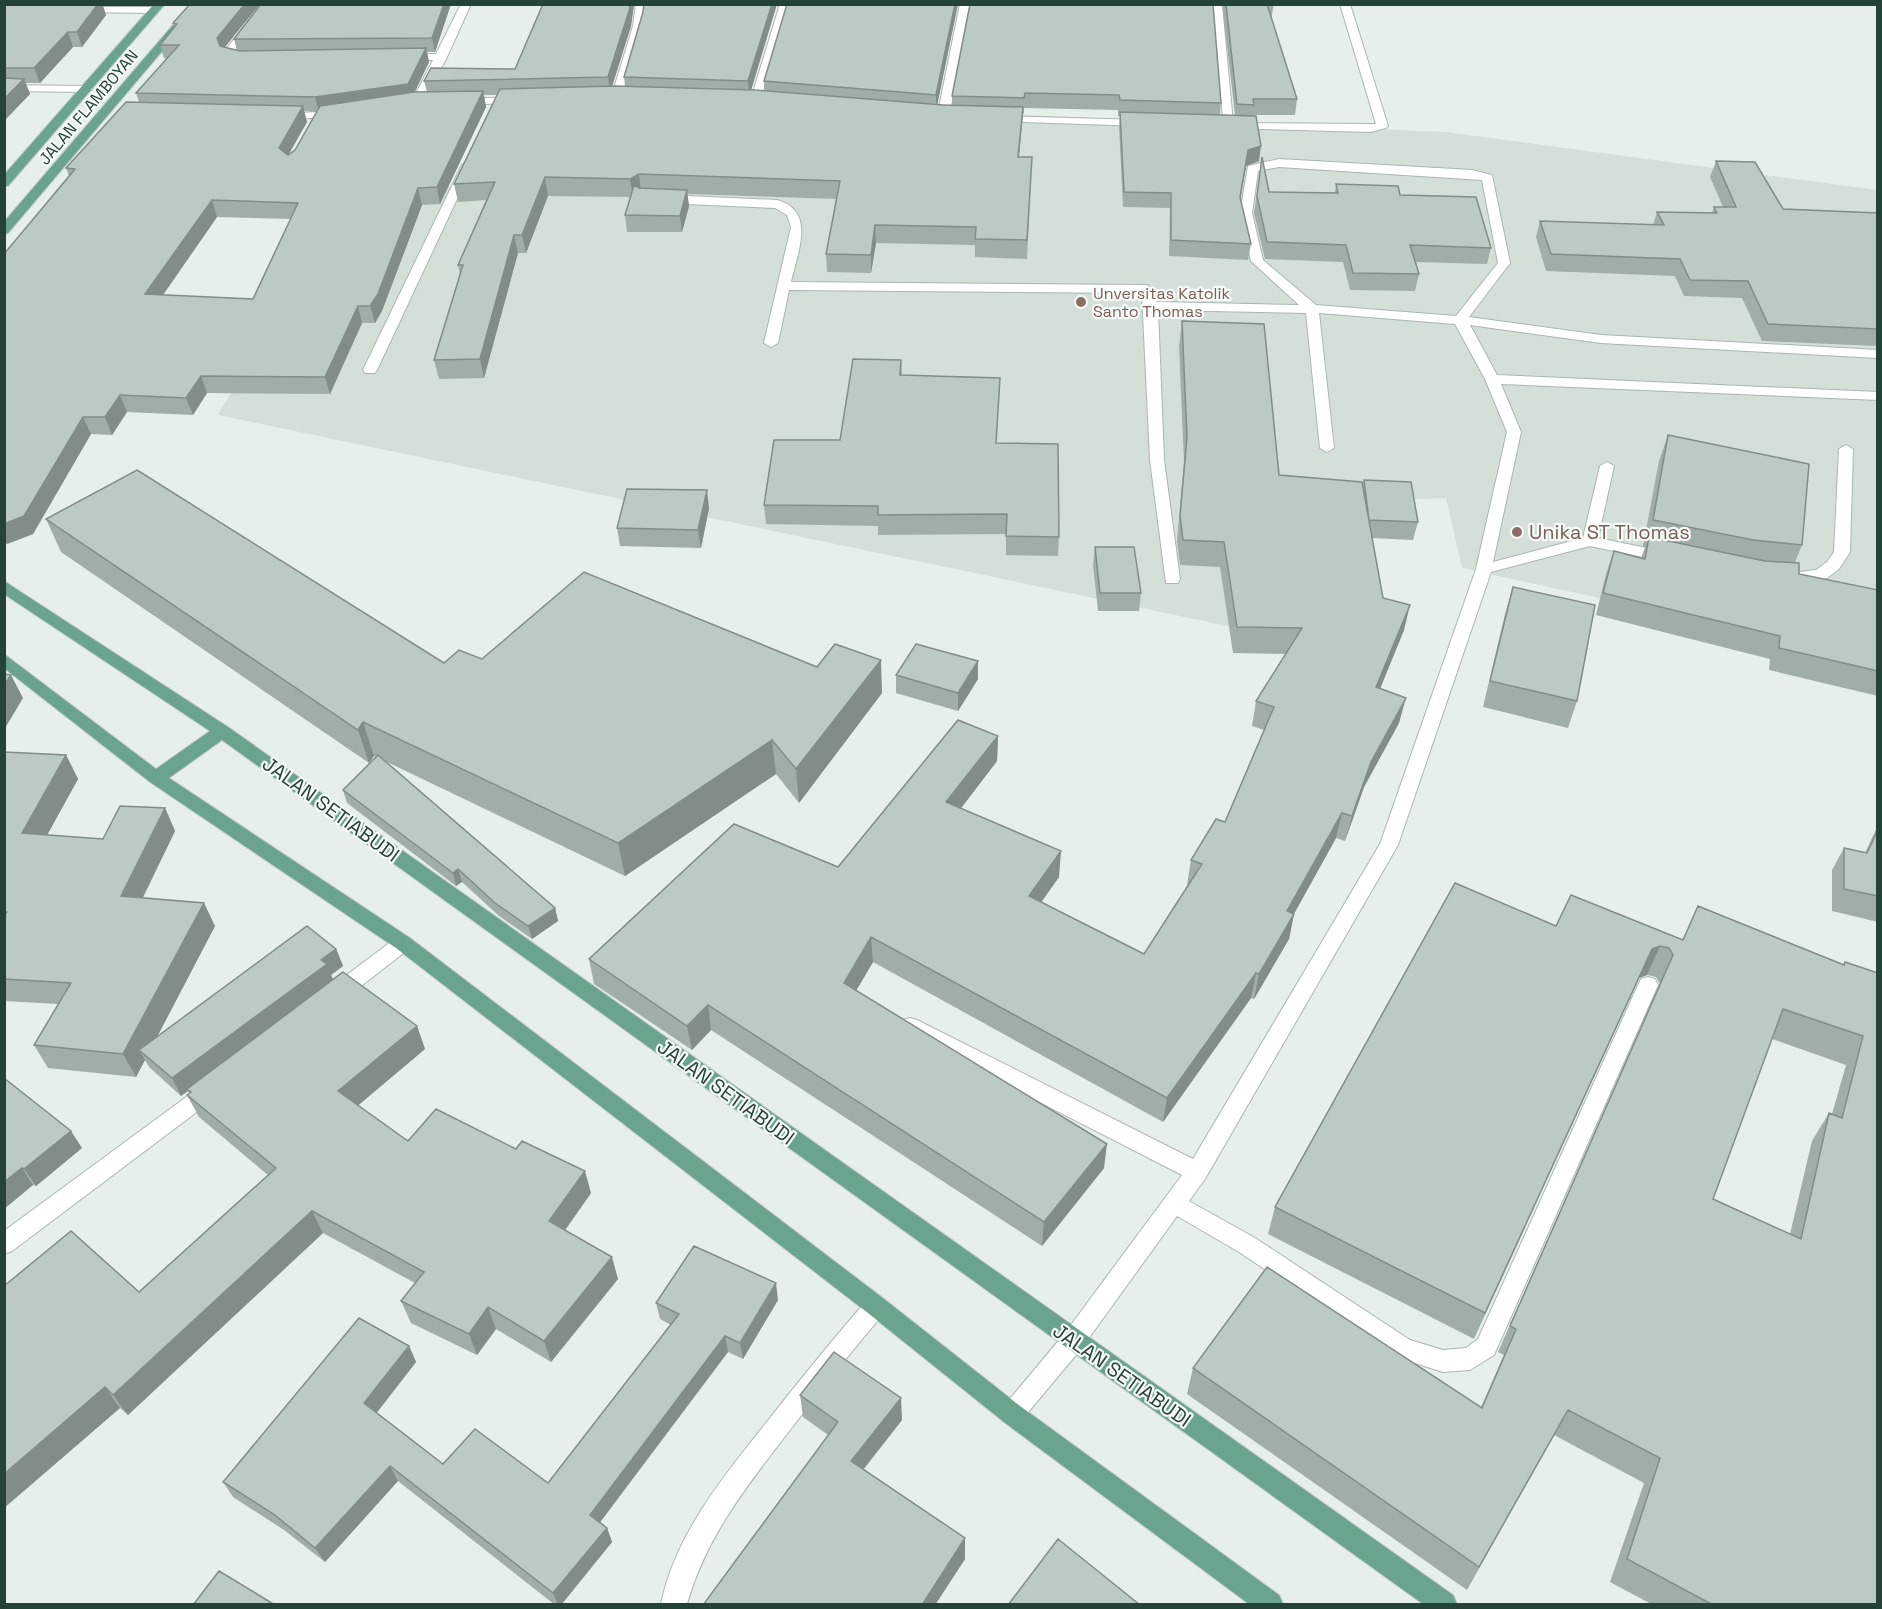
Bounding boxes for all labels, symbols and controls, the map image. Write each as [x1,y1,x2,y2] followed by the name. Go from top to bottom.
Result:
[34,45,143,169] street label: JALAN FLAMBOYAN
[1093,283,1230,322] place label: Unversitas Katolik Santo Thomas
[1074,295,1088,309] marker: Unversitas Katolik Santo Thomas
[1529,519,1690,545] place label: Unika ST Thomas
[1510,525,1524,539] marker: Unika ST Thomas
[257,751,405,867] street label: JALAN SETIABUDI
[652,1034,800,1150] street label: JALAN SETIABUDI
[1048,1318,1196,1432] street label: JALAN SETIABUDI

